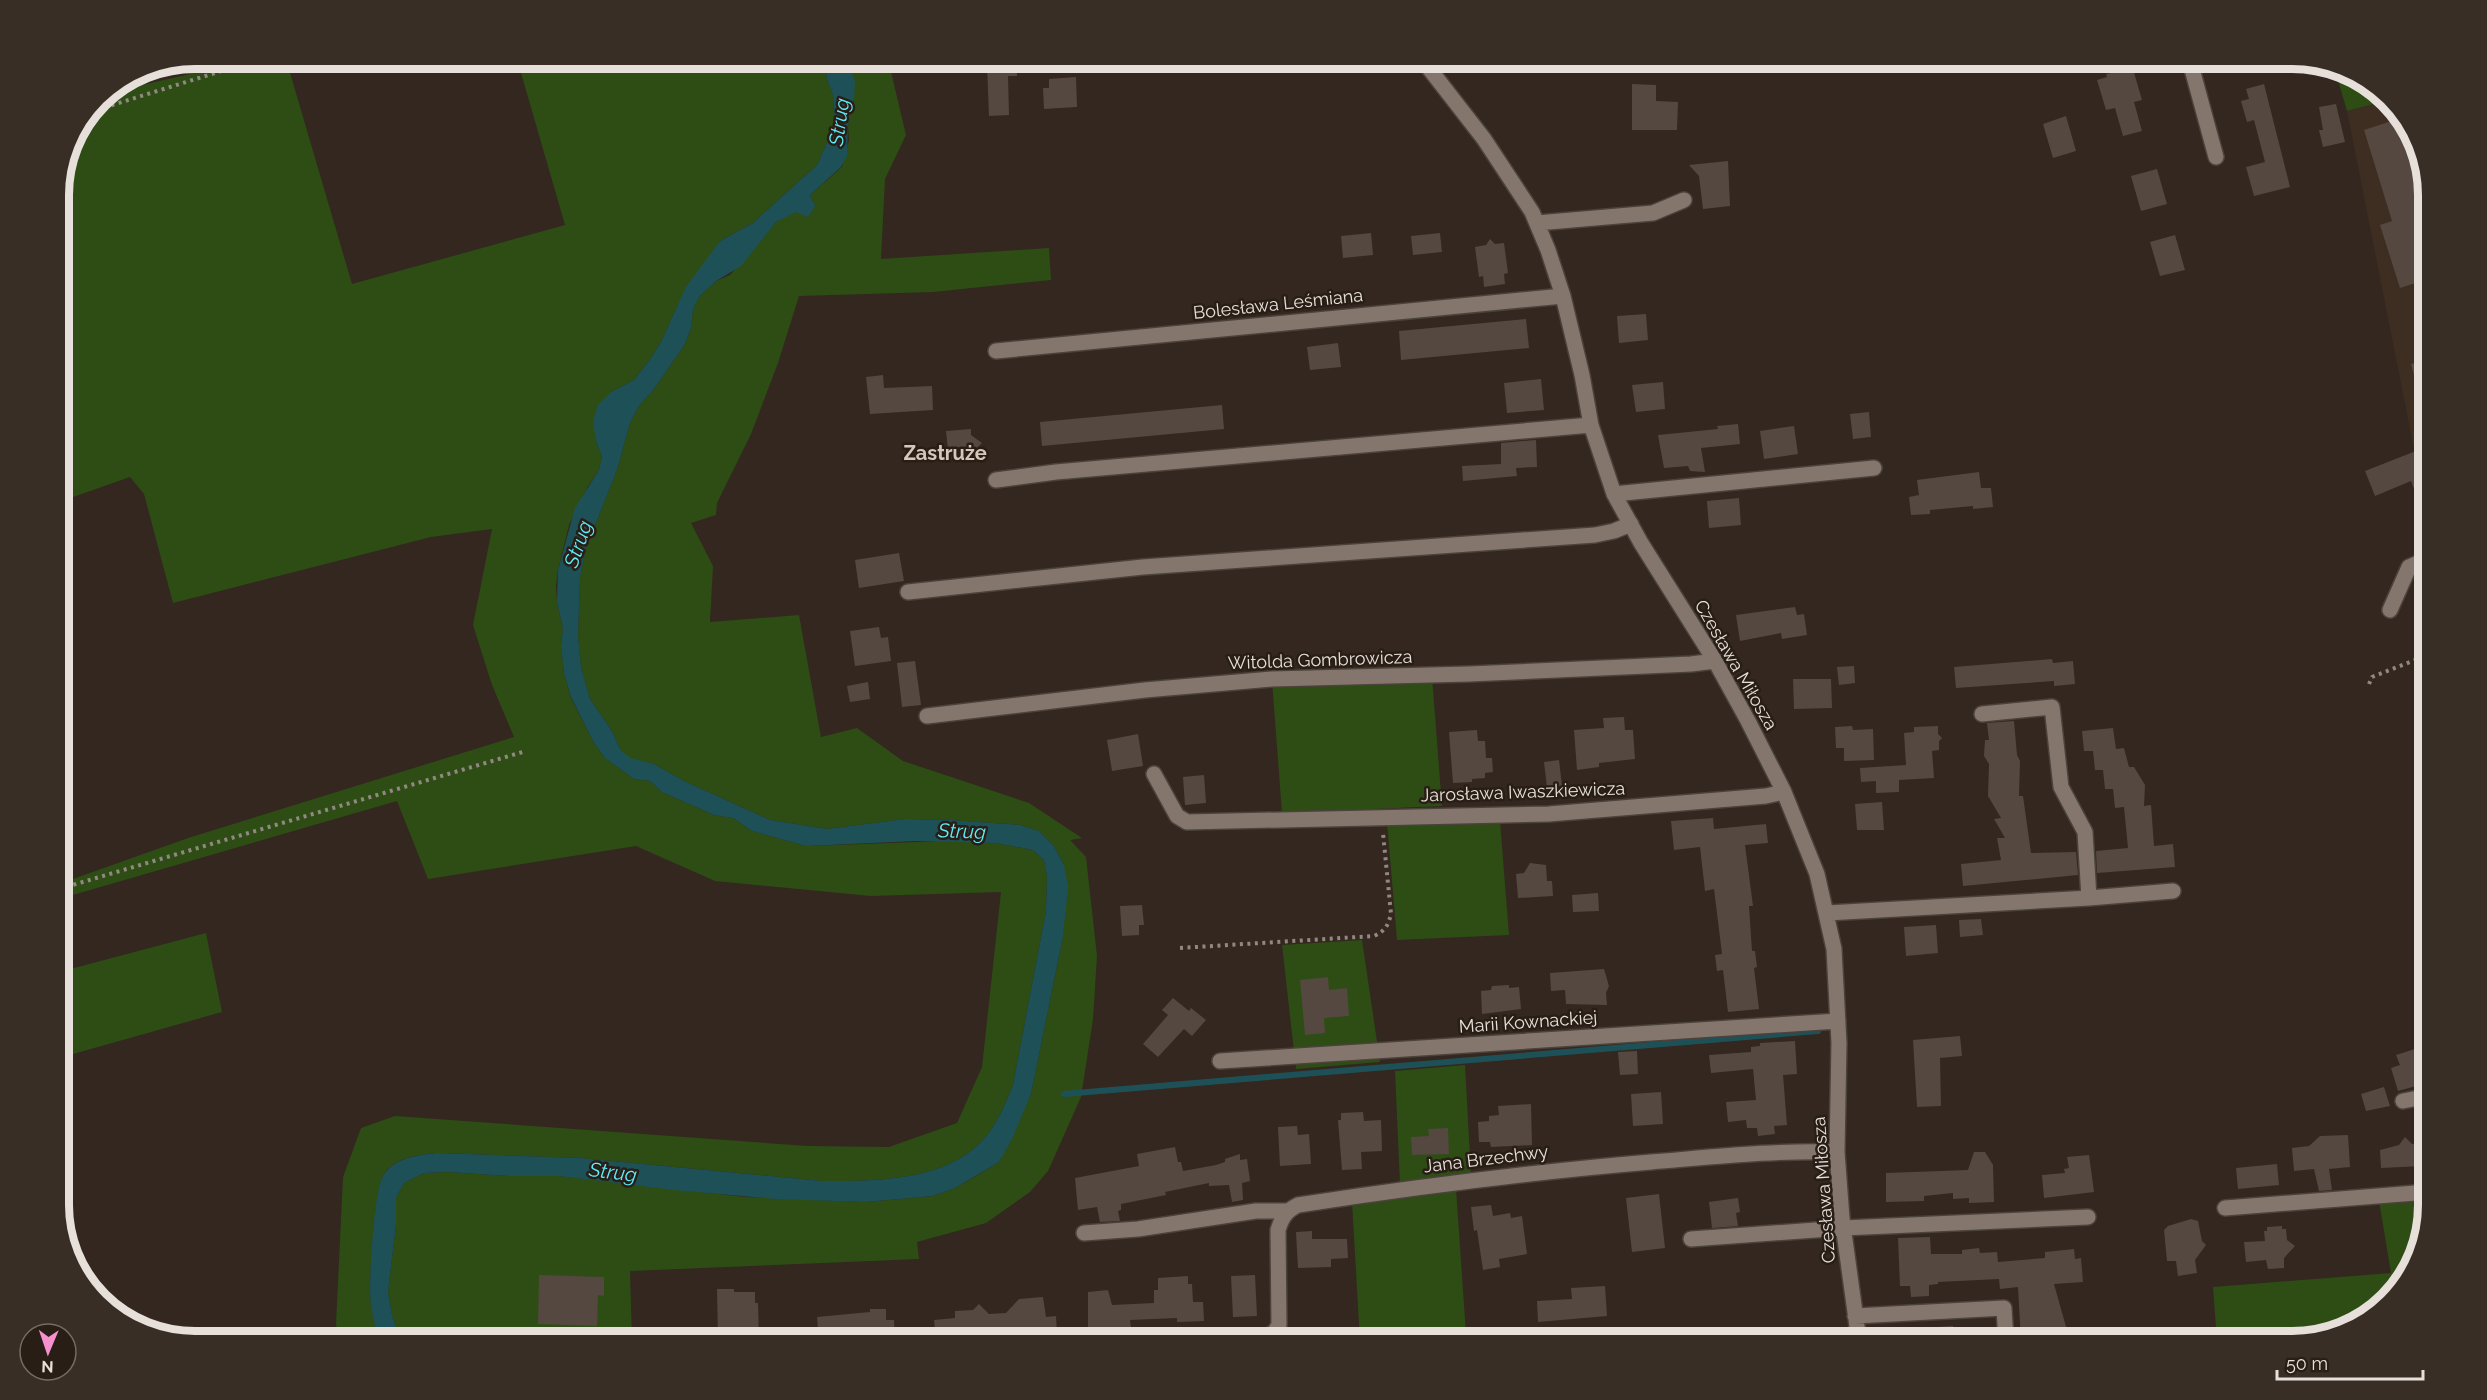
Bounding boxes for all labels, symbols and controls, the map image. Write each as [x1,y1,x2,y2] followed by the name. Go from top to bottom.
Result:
[824,96,854,148] water label: Strug
[1192,284,1364,323] street label: Bolesława Leśmiana
[903,441,987,465] district label: Zastruże
[559,517,597,572] water label: Strug
[1691,596,1782,734] street label: Czesława Miłosza
[1227,646,1413,673] street label: Witolda Gombrowicza
[1420,777,1626,806] street label: Jarosława Iwaszkiewicza
[937,818,987,844] water label: Strug
[1458,1006,1598,1037] street label: Marii Kownackiej
[1808,1116,1839,1264] street label: Czesława Miłosza
[1422,1140,1550,1177] street label: Jana Brzechwy
[587,1157,638,1187] water label: Strug
[18,1322,78,1382] north arrow
[2277,1343,2422,1381] scale bar
[2286,1353,2328,1374] text: 50 m
[41,1357,54,1376] text: N

